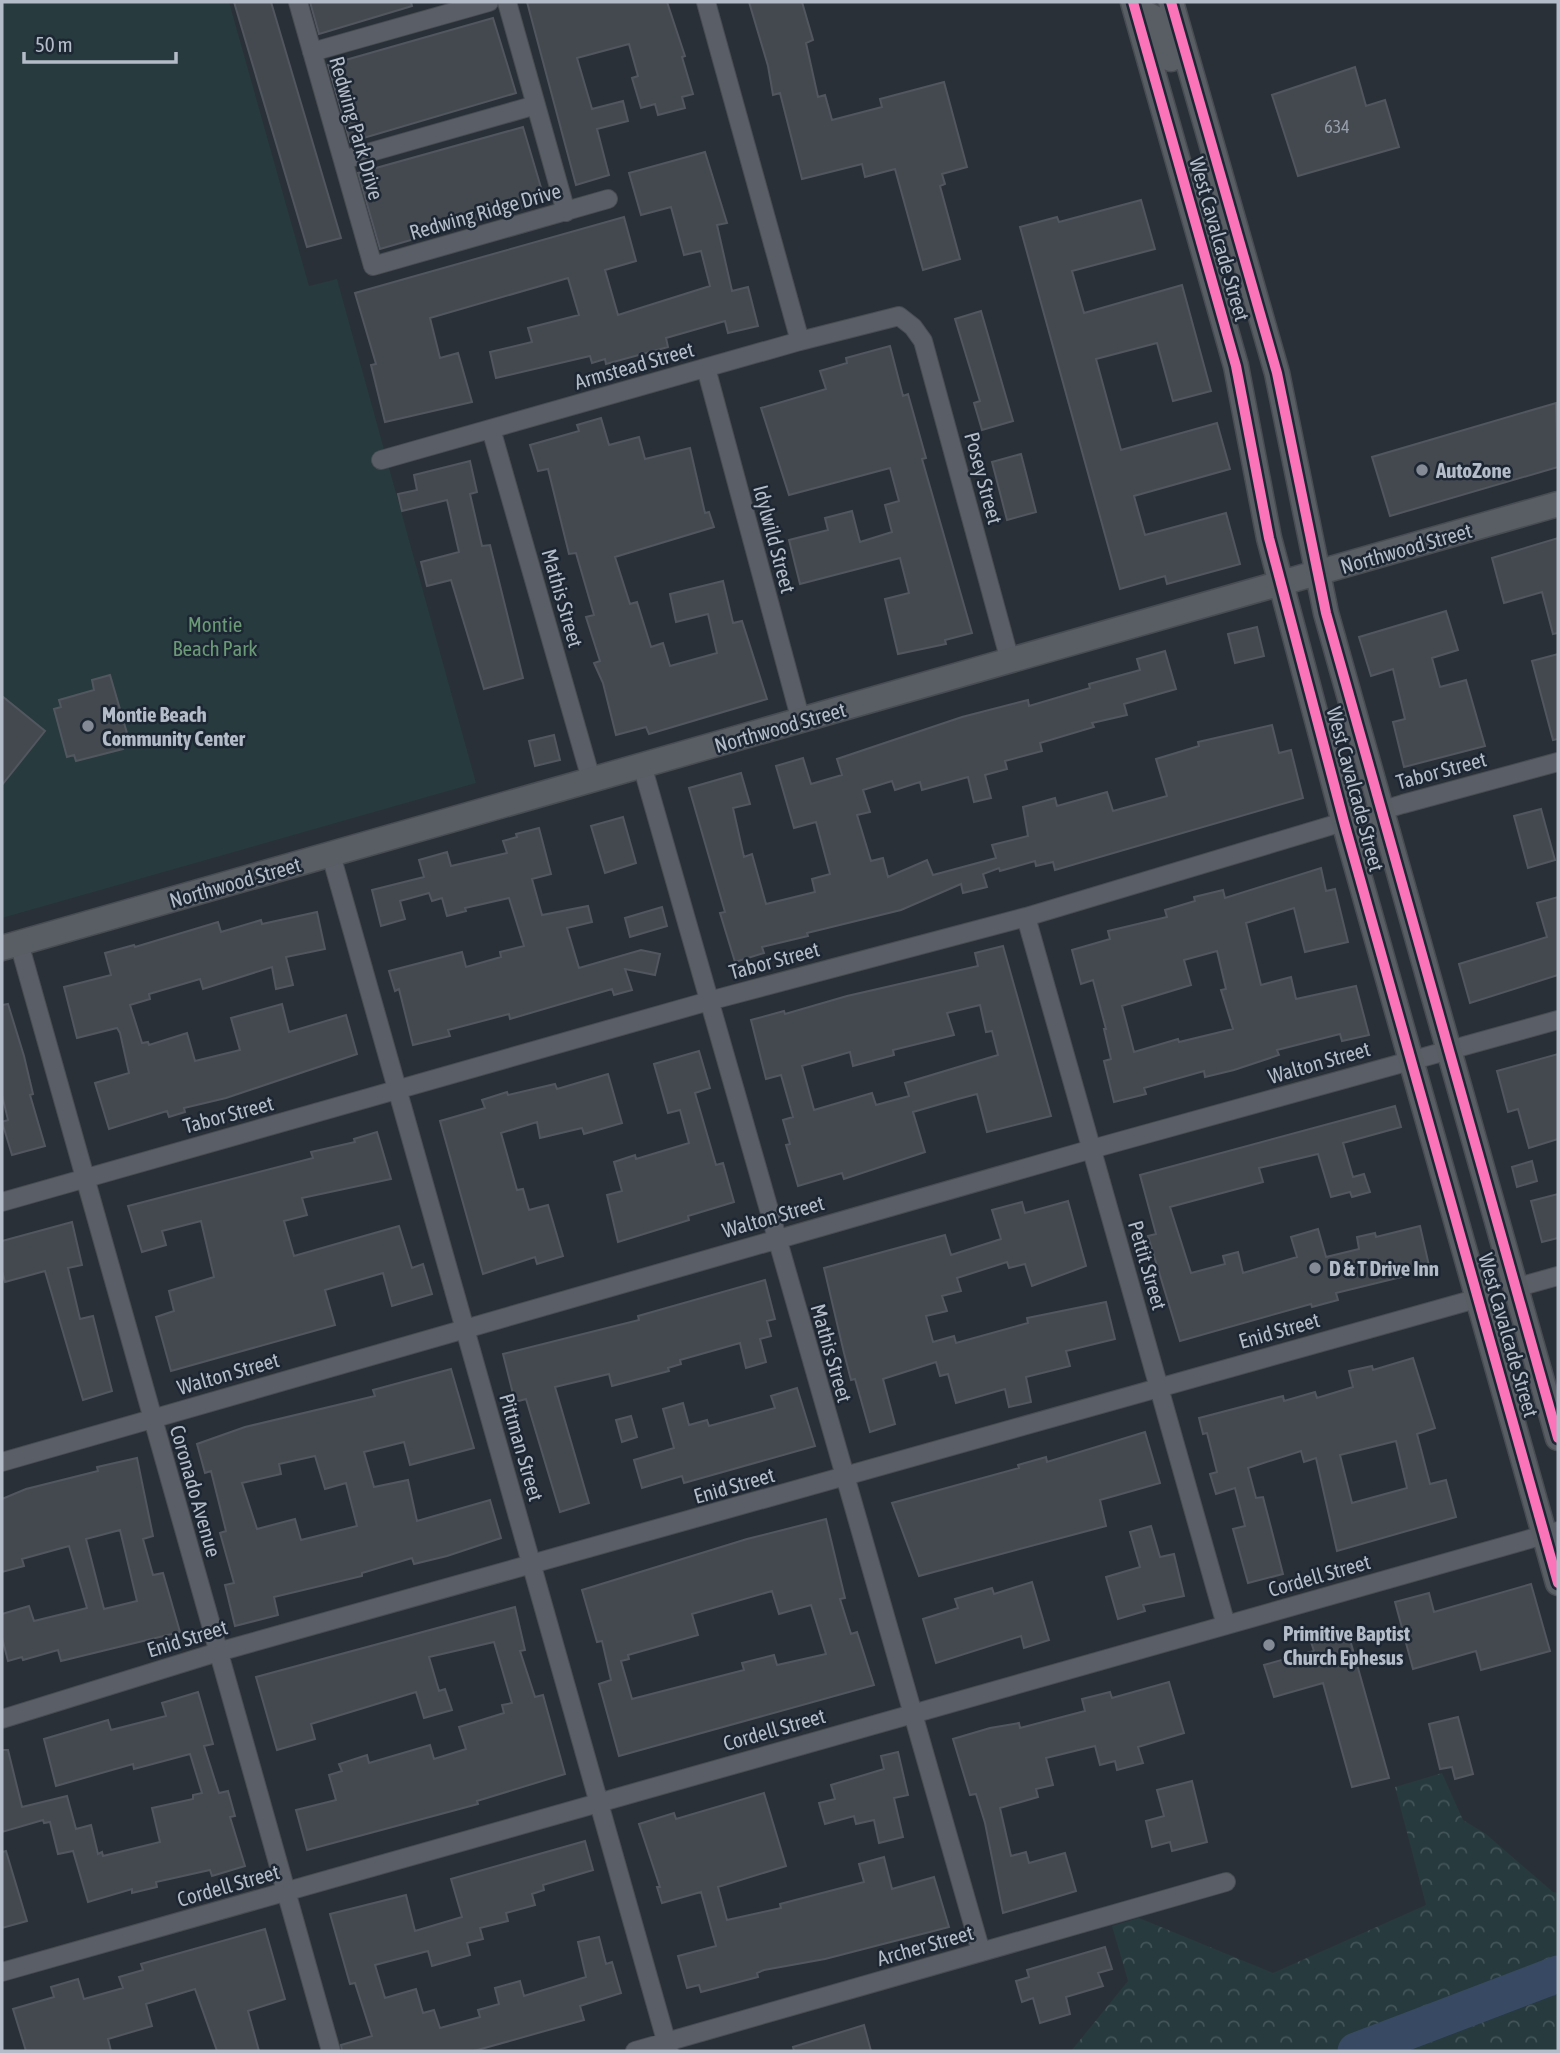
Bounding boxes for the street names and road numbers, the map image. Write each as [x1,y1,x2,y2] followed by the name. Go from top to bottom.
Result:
[325,54,389,202] street label: Redwing Park Drive
[1185,154,1255,324] street label: West Cavalcade Street
[407,178,563,244] street label: Redwing Ridge Drive
[572,337,696,393] street label: Armstead Street
[960,429,1008,527] street label: Posey Street
[749,482,801,596] street label: Idylwild Street
[1338,518,1474,578] street label: Northwood Street
[538,546,588,650] street label: Mathis Street
[712,697,848,757] street label: Northwood Street
[1323,704,1389,874] street label: West Cavalcade Street
[1393,746,1489,794] street label: Tabor Street
[167,852,303,912] street label: Northwood Street
[726,936,822,984] street label: Tabor Street
[1265,1036,1373,1088] street label: Walton Street
[180,1090,276,1138] street label: Tabor Street
[719,1190,827,1242] street label: Walton Street
[1124,1218,1172,1312] street label: Pettit Street
[1474,1250,1544,1420] street label: West Cavalcade Street
[807,1301,857,1405] street label: Mathis Street
[1236,1307,1322,1353] street label: Enid Street
[174,1347,282,1399] street label: Walton Street
[495,1390,549,1504] street label: Pittman Street
[166,1422,226,1560] street label: Coronado Avenue
[691,1462,777,1508] street label: Enid Street
[1265,1549,1373,1601] street label: Cordell Street
[144,1614,230,1662] street label: Enid Street
[720,1703,828,1755] street label: Cordell Street
[174,1859,282,1911] street label: Cordell Street
[874,1920,976,1970] street label: Archer Street

